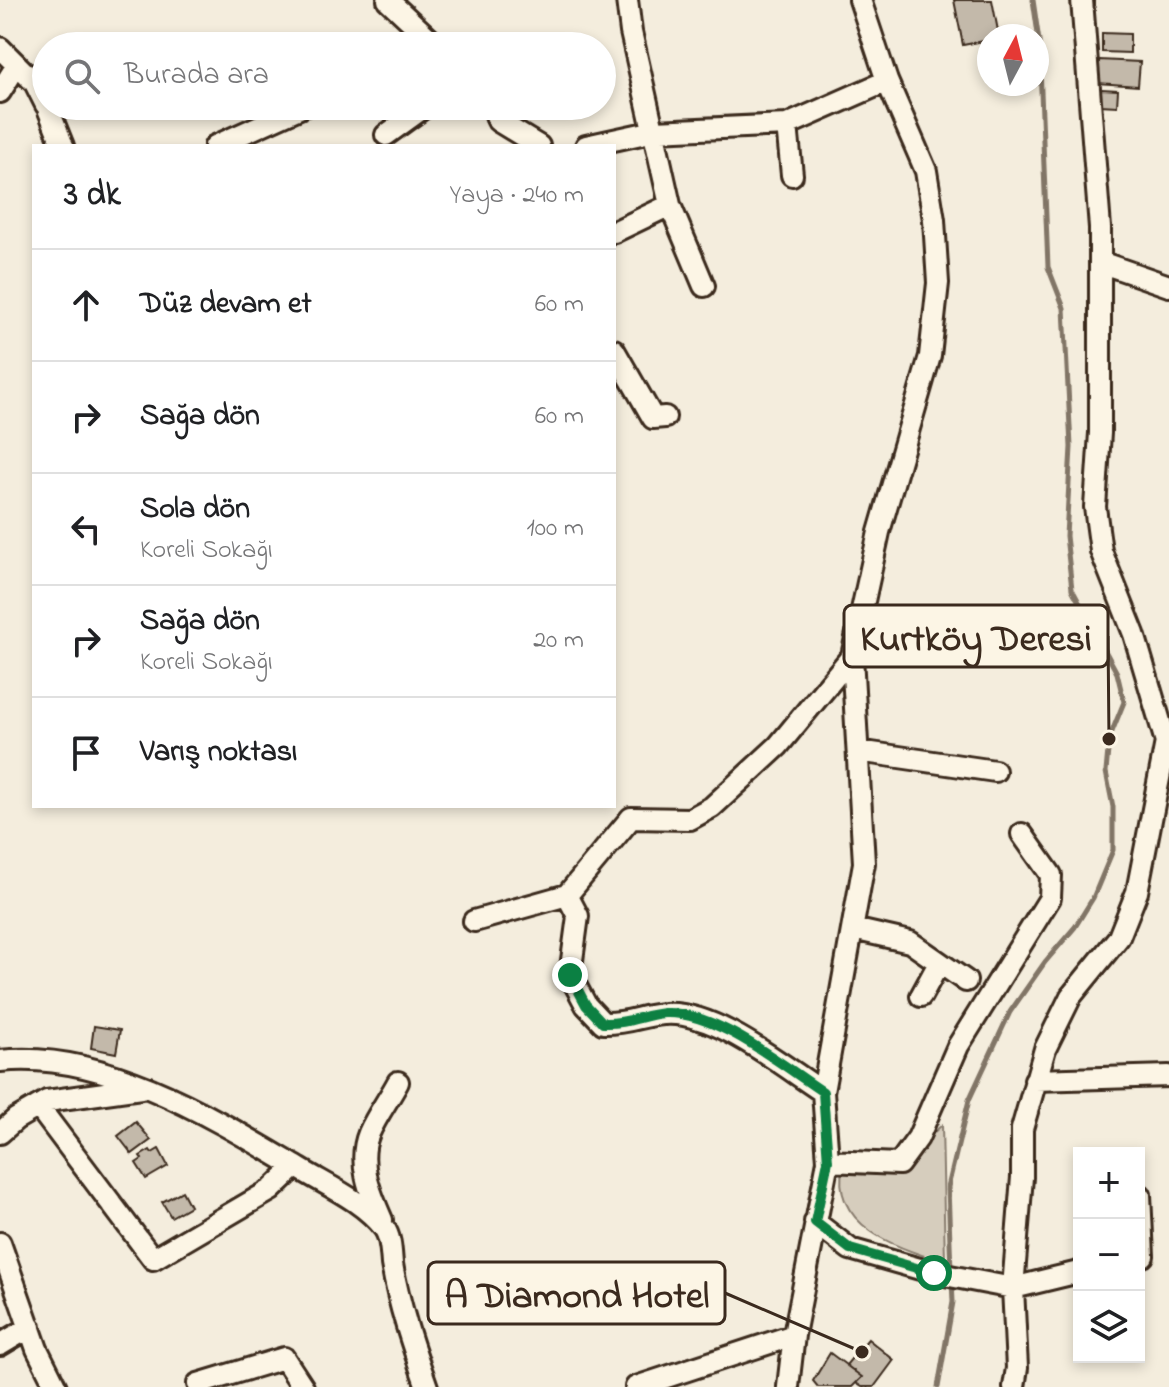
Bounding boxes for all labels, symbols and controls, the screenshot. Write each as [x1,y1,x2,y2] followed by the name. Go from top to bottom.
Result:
[977,24,1049,96] north arrow
[32,32,616,120] search box
[60,54,104,98] icon: search
[124,54,269,98] text: Burada ara
[64,171,121,221] text: 3 dk
[449,177,584,215] text: Yaya · 240 m
[64,283,108,327] icon: ahead
[140,283,312,327] text: Düz devam et
[535,286,584,324] text: 60 m
[64,395,108,439] icon: right
[140,395,260,439] text: Sağa dön
[535,398,584,436] text: 60 m
[140,488,250,532] text: Sola dön
[64,507,108,551] icon: left
[527,510,584,548] text: 100 m
[140,532,273,570] text: Koreli Sokağı
[140,600,260,644] text: Sağa dön
[844,605,1108,667] callout: Kurtköy Deresi
[860,613,1092,669] text: Kurtköy Deresi
[64,619,108,663] icon: right
[533,622,584,660] text: 20 m
[140,644,273,682] text: Koreli Sokağı
[64,731,108,775] icon: arrive
[140,731,297,775] text: Varış noktası
[552,957,588,993] route end
[1073,1147,1145,1363] map controls
[1073,1147,1145,1219] button: +
[1073,1219,1145,1291] button: −
[916,1255,952,1291] route start
[428,1262,725,1324] callout: A Diamond Hotel
[444,1270,710,1326] text: A Diamond Hotel
[1073,1291,1145,1363] button: layers

